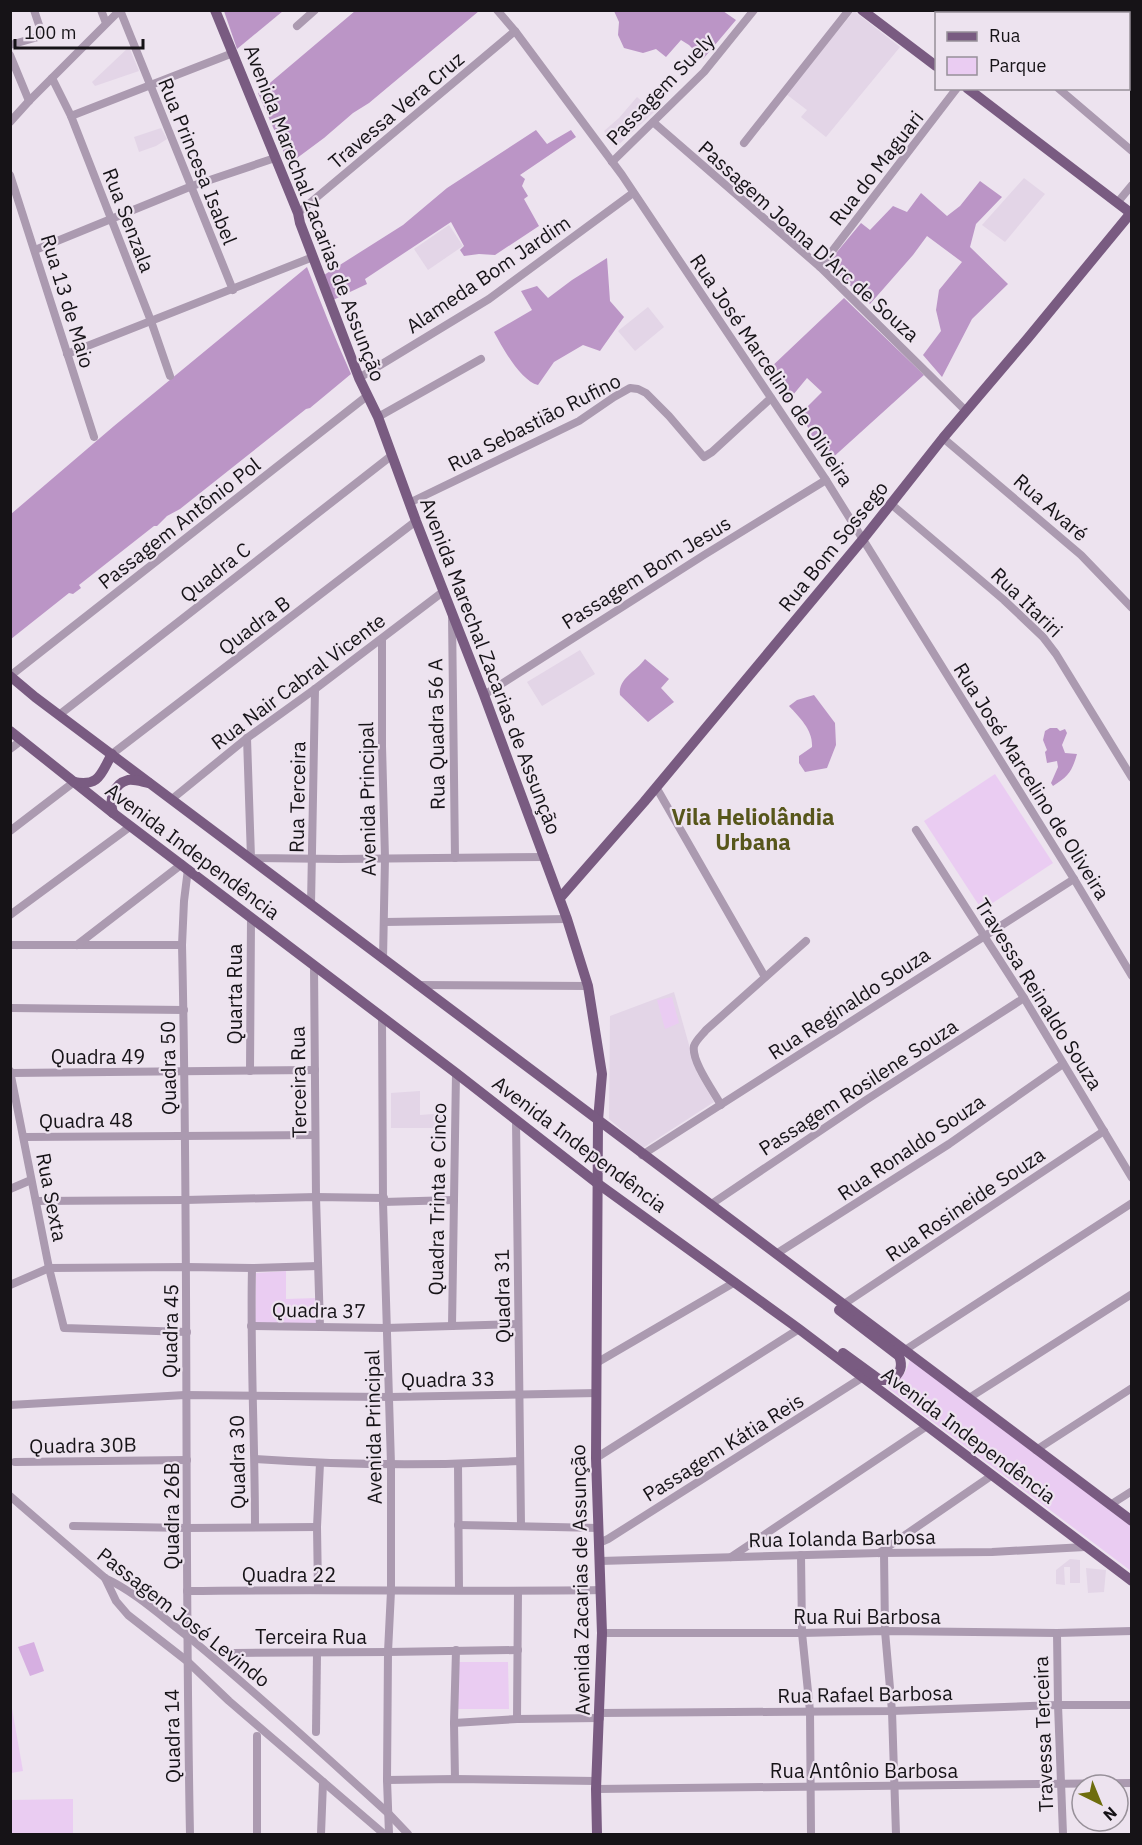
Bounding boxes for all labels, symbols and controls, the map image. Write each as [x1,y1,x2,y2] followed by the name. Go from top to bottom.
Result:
[15,12,142,50] scale bar
[935,12,1130,90] legend
[24,21,76,44] text: 100 m
[989,24,1021,47] text: Rua
[600,27,720,151] street label: Passagem Suely
[238,41,392,385] street label: Avenida Marechal Zacarias de Assunção
[322,45,470,175] street label: Travessa Vera Cruz
[989,54,1047,77] text: Parque
[152,74,244,248] street label: Rua Princesa Isabel
[823,105,929,231] street label: Rua do Maguari
[693,134,925,348] street label: Passagem Joana D'Arc de Souza
[97,164,161,276] street label: Rua Senzala
[400,209,576,339] street label: Alameda Bom Jardim
[35,231,101,371] street label: Rua 13 de Maio
[684,249,860,492] street label: Rua José Marcelino de Oliveira
[443,367,625,477] street label: Rua Sebastião Rufino
[92,451,266,595] street label: Passagem Antônio Pol
[1008,467,1094,547] street label: Rua Avaré
[772,475,894,617] street label: Rua Bom Sossego
[414,494,568,838] street label: Avenida Marechal Zacarias de Assunção
[556,509,736,635] street label: Passagem Bom Jesus
[174,536,256,608] street label: Quadra C
[985,561,1069,643] street label: Rua Itariri
[213,589,295,661] street label: Quadra B
[205,607,391,755] street label: Rua Nair Cabral Vicente
[948,657,1116,905] street label: Rua José Marcelino de Oliveira
[421,658,451,810] street label: Rua Quadra 56 A
[352,721,382,877] street label: Avenida Principal
[283,741,311,853] street label: Rua Terceira
[100,776,286,926] street label: Avenida Independência
[671,802,835,856] district label: Vila Heliolândia Urbana
[969,893,1109,1095] street label: Travessa Reinaldo Souza
[763,940,935,1065] street label: Rua Reginaldo Souza
[221,943,248,1044] street label: Quarta Rua
[753,1012,963,1162] street label: Passagem Rosilene Souza
[154,1021,182,1115] street label: Quadra 50
[284,1026,312,1138] street label: Terceira Rua
[51,1043,145,1070] street label: Quadra 49
[487,1069,673,1219] street label: Avenida Independência
[832,1087,990,1206] street label: Rua Ronaldo Souza
[422,1102,452,1296] street label: Quadra Trinta e Cinco
[39,1106,133,1134] street label: Quadra 48
[880,1140,1050,1267] street label: Rua Rosineide Souza
[30,1150,74,1244] street label: Rua Sexta
[488,1249,516,1343] street label: Quadra 31
[156,1284,184,1378] street label: Quadra 45
[272,1296,366,1324] street label: Quadra 37
[358,1349,388,1505] street label: Avenida Principal
[876,1360,1062,1510] street label: Avenida Independência
[401,1365,495,1393] street label: Quadra 33
[637,1387,809,1507] street label: Passagem Kátia Reis
[223,1415,251,1509] street label: Quadra 30
[29,1431,137,1459] street label: Quadra 30B
[564,1444,596,1716] street label: Avenida Zacarias de Assunção
[158,1462,185,1570] street label: Quadra 26B
[748,1523,936,1553] street label: Rua Iolanda Barbosa
[92,1541,276,1693] street label: Passagem José Levindo
[242,1561,336,1588] street label: Quadra 22
[793,1603,941,1630] street label: Rua Rui Barbosa
[255,1623,367,1650] street label: Terceira Rua
[1027,1655,1059,1812] street label: Travessa Terceira
[777,1679,953,1709] street label: Rua Rafael Barbosa
[158,1689,186,1783] street label: Quadra 14
[770,1757,959,1784] street label: Rua Antônio Barbosa
[1070,1773,1130,1833] north arrow
[1099,1803,1121,1825] text: N

